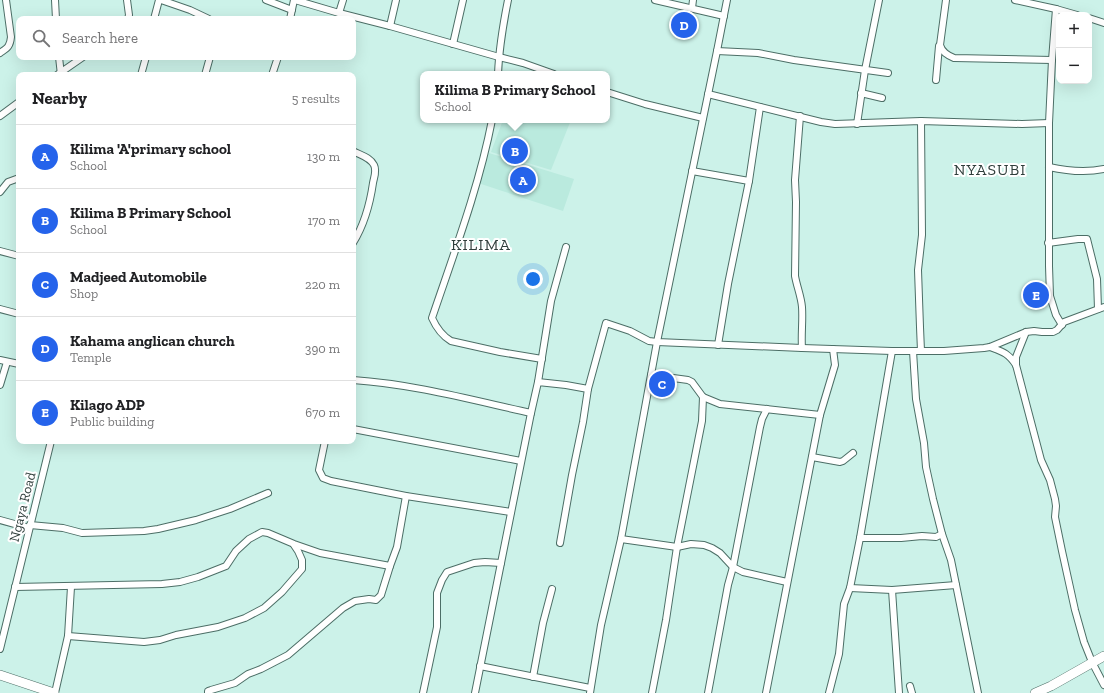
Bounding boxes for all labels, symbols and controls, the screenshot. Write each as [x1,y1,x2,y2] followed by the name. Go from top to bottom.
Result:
[671,10,697,40] pin: D
[1056,12,1092,84] map controls
[1056,12,1092,48] button: +
[16,16,356,60] search box
[30,27,52,49] icon: search
[62,29,138,47] text: Search here
[1056,48,1092,84] button: −
[420,71,610,123] popup
[435,81,595,99] text: Kilima B Primary School
[32,88,87,108] text: Nearby
[292,91,340,106] text: 5 results
[435,99,472,114] text: School
[502,136,528,166] pin: B
[70,140,231,158] text: Kilima 'A'primary school
[41,149,49,164] text: A
[307,149,340,164] text: 130 m
[70,158,107,173] text: School
[954,160,1026,179] district label: NYASUBI
[510,165,536,195] pin: A
[70,204,231,222] text: Kilima B Primary School
[41,213,49,228] text: B
[307,213,340,228] text: 170 m
[70,222,107,237] text: School
[451,235,511,254] district label: KILIMA
[70,268,207,286] text: Madjeed Automobile
[523,269,543,289] your location
[41,277,49,292] text: C
[305,277,340,292] text: 220 m
[1023,280,1049,310] pin: E
[70,286,98,301] text: Shop
[70,332,235,350] text: Kahama anglican church
[40,341,50,356] text: D
[305,341,340,356] text: 390 m
[70,350,111,365] text: Temple
[649,369,675,399] pin: C
[70,396,145,414] text: Kilago ADP
[41,405,49,420] text: E
[305,405,340,420] text: 670 m
[70,414,154,429] text: Public building
[6,470,39,544] street label: Ngaya Road

